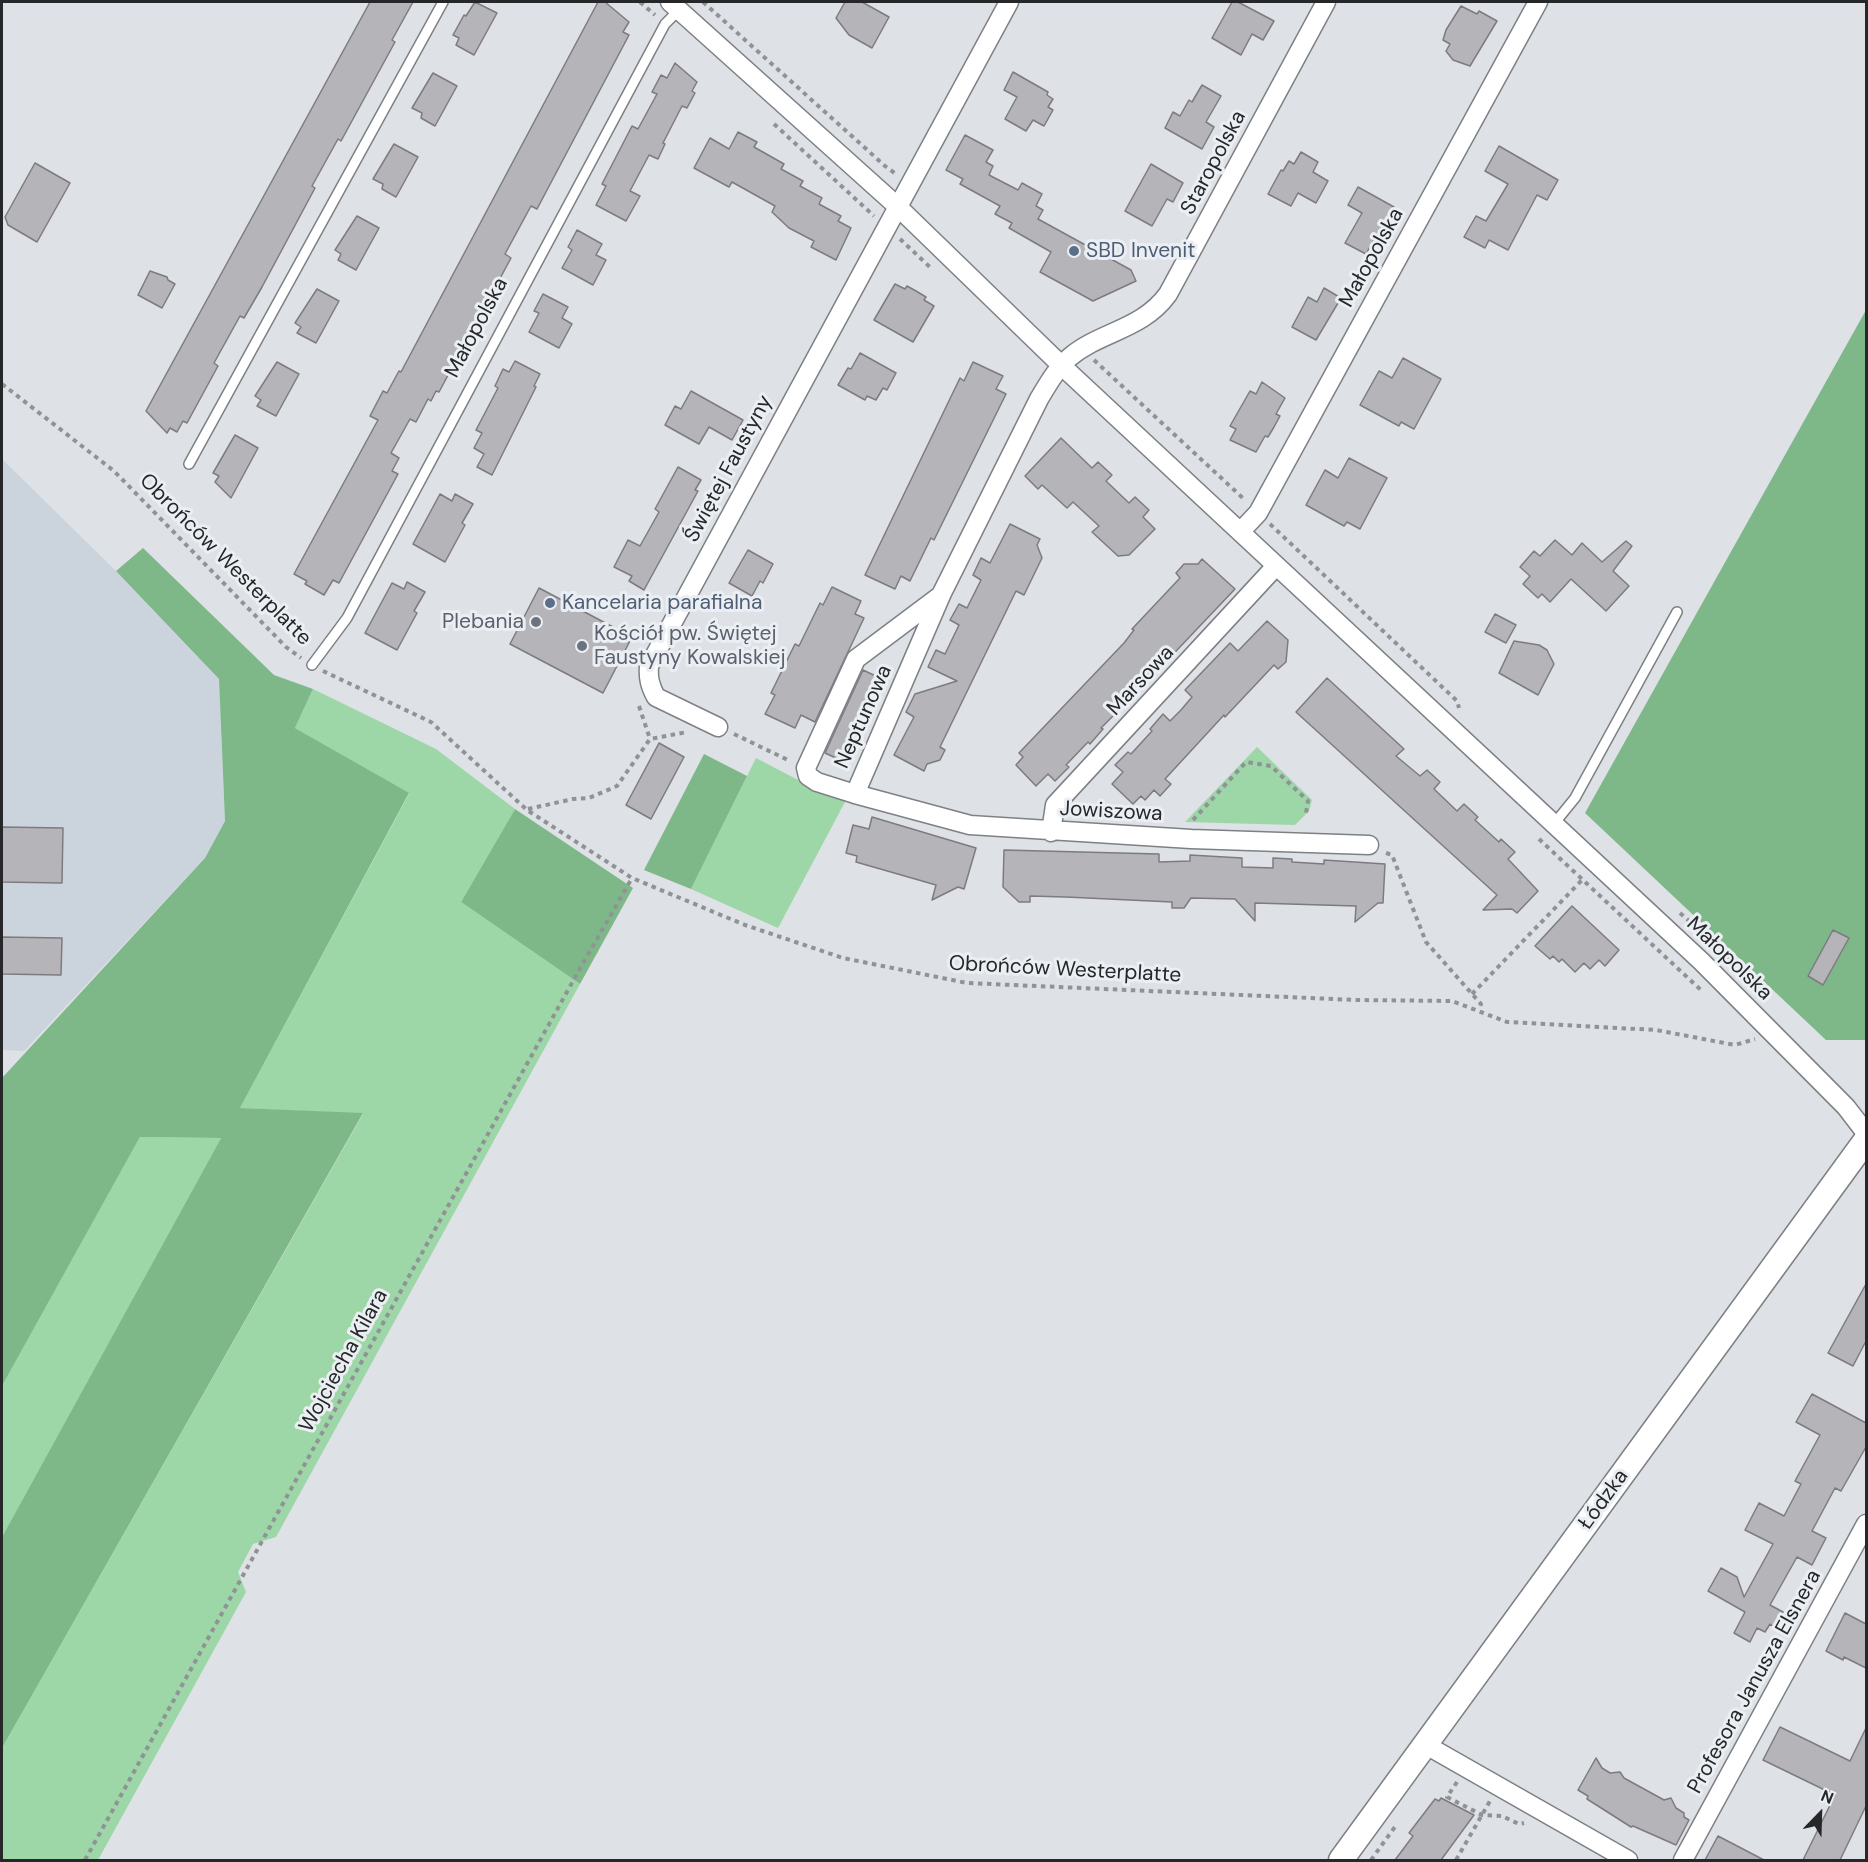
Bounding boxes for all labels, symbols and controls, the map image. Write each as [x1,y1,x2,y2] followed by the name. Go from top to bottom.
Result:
[1176,107,1252,219] street label: Staropolska
[1334,204,1410,312] street label: Małopolska
[1086,238,1195,264] place label: SBD Invenit
[1067,244,1081,258] marker: SBD Invenit
[440,274,514,382] street label: Małopolska
[680,391,778,547] street label: Świętej Faustyny
[134,469,316,651] street label: Obrońców Westerplatte
[562,590,762,616] place label: Kancelaria parafialna
[543,596,557,610] marker: Kancelaria parafialna
[442,609,524,635] place label: Plebania
[529,615,543,629] marker: Plebania
[594,621,786,671] place label: Kościół pw. Świętej Faustyny Kowalskiej
[575,639,589,653] marker: Kościół pw. Świętej Faustyny Kowalskiej
[1102,641,1180,721] street label: Marsowa
[830,661,898,773] street label: Neptunowa
[1059,797,1163,827] street label: Jowiszowa
[1681,912,1777,1006] street label: Małopolska
[948,951,1182,989] street label: Obrońców Westerplatte
[294,1285,394,1437] street label: Wojciecha Kilara
[1574,1465,1634,1535] street label: Łódzka
[1683,1566,1827,1798] street label: Profesora Janusza Elsnera
[1790,1784,1850,1844] north arrow
[1818,1785,1837,1809] text: N

